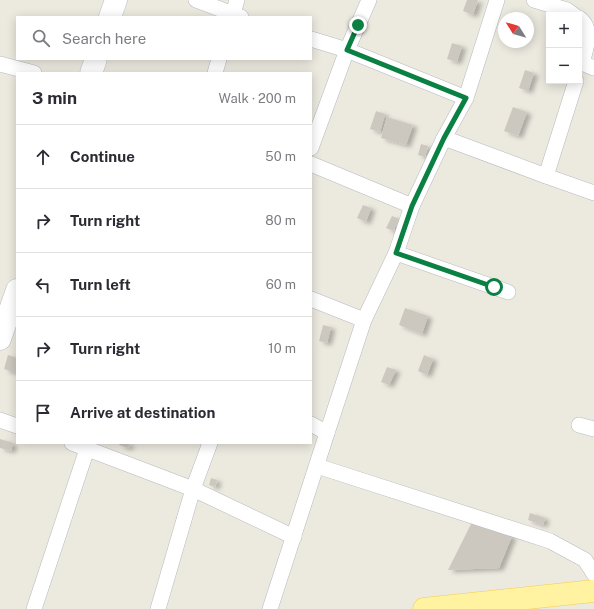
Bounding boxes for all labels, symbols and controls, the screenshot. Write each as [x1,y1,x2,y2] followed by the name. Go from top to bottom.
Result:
[498,12,534,48] north arrow
[546,12,582,84] map controls
[546,12,582,48] button: +
[16,16,312,60] search box
[349,16,367,34] route end
[30,27,52,49] icon: search
[62,30,146,47] text: Search here
[546,48,582,84] button: −
[32,88,77,108] text: 3 min
[219,91,296,106] text: Walk · 200 m
[32,146,54,168] icon: ahead
[70,148,135,165] text: Continue
[265,149,296,164] text: 50 m
[32,210,54,232] icon: right
[70,212,140,229] text: Turn right
[265,213,296,228] text: 80 m
[32,274,54,296] icon: left
[70,276,131,293] text: Turn left
[266,277,296,292] text: 60 m
[485,278,503,296] route start
[32,338,54,360] icon: right
[70,340,140,357] text: Turn right
[268,341,296,356] text: 10 m
[32,402,54,424] icon: arrive
[70,404,215,421] text: Arrive at destination

